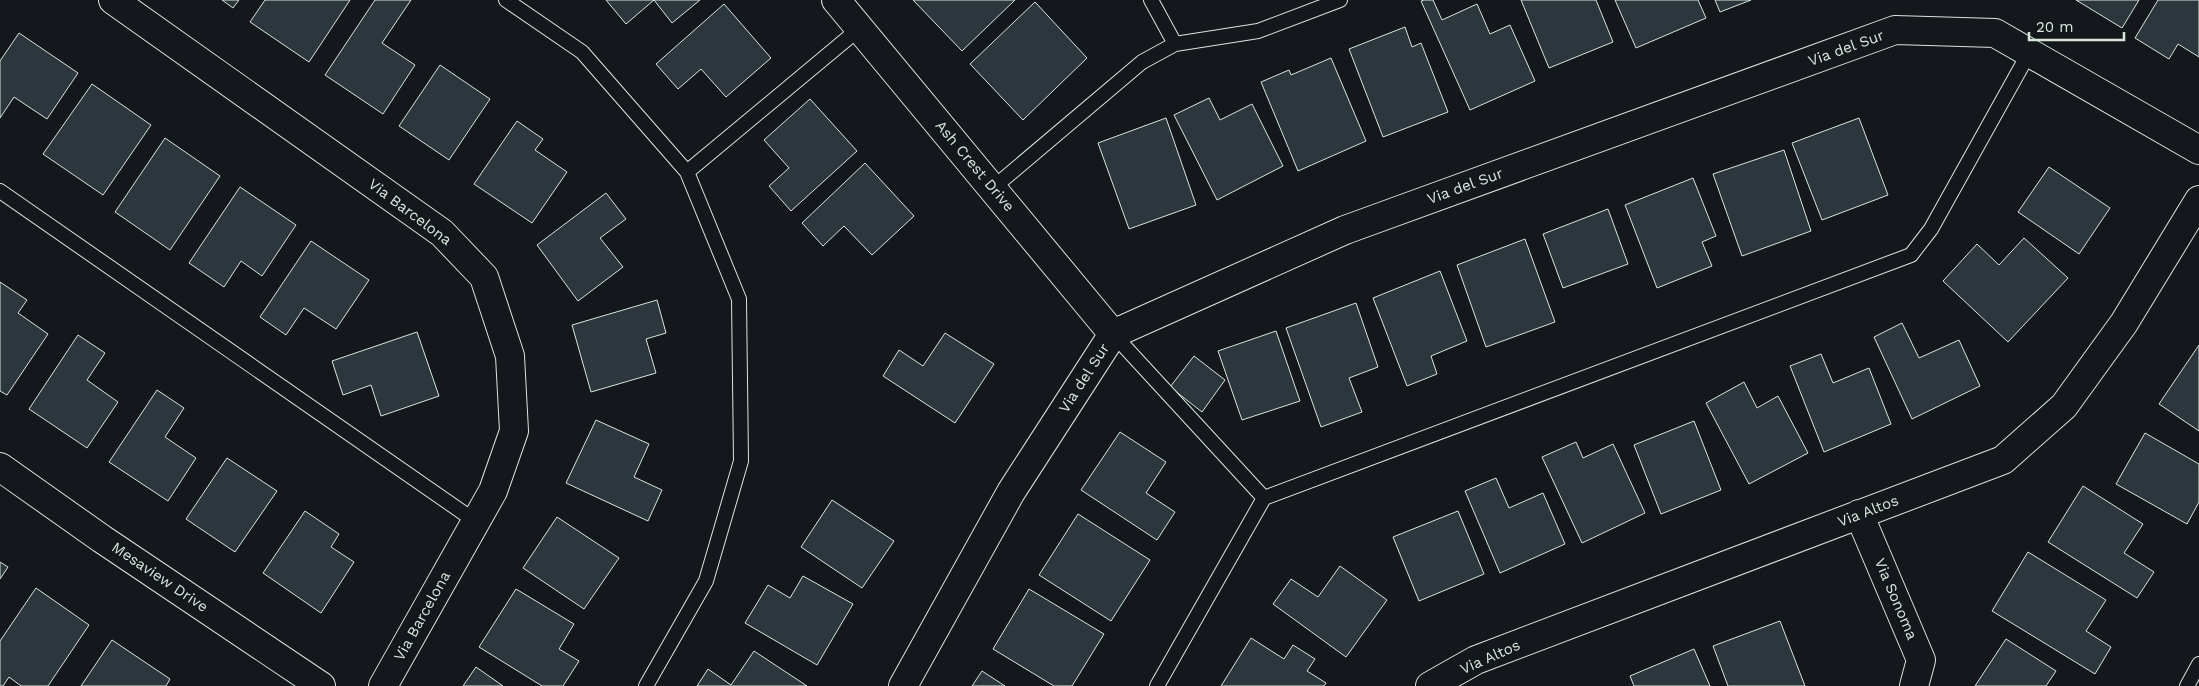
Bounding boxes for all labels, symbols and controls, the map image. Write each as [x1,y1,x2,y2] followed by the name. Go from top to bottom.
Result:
[2029,10,2124,42] scale bar
[2036,18,2074,36] text: 20 m
[1806,26,1886,70] street label: Via del Sur
[932,117,1018,215] street label: Ash Crest Drive
[1425,164,1505,208] street label: Via del Sur
[365,175,456,249] street label: Via Barcelona
[1055,340,1113,416] street label: Via del Sur
[1835,491,1901,531] street label: Via Altos
[108,538,212,616] street label: Mesaview Drive
[1871,556,1921,643] street label: Via Sonoma
[390,568,454,664] street label: Via Barcelona
[1457,636,1523,678] street label: Via Altos

